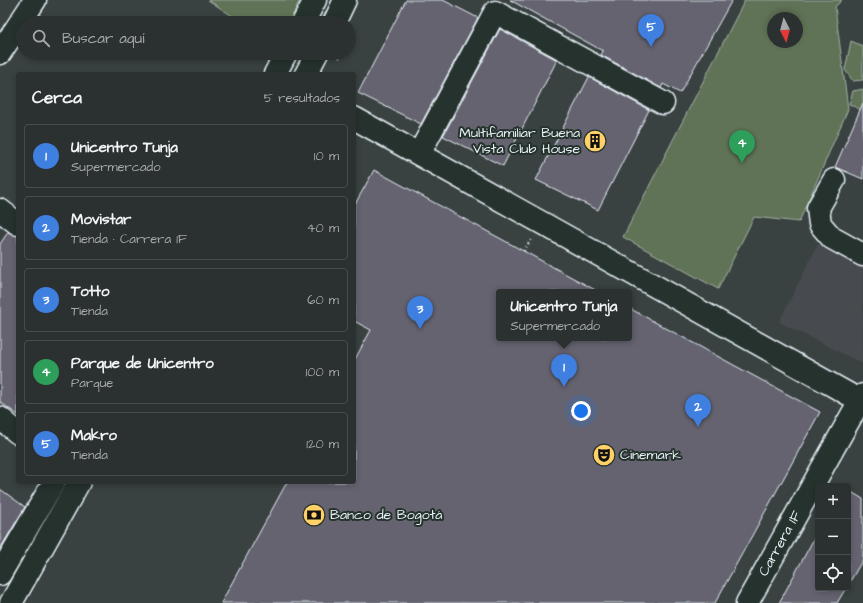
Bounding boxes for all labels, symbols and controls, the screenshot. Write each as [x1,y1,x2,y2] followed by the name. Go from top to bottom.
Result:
[767,12,803,48] north arrow
[638,14,664,47] pin: 5
[16,16,356,60] search box
[30,27,52,49] icon: search
[62,28,144,49] text: Buscar aquí
[32,86,82,110] text: Cerca
[264,89,340,107] text: 5 resultados
[459,123,580,159] place label: Multifamiliar Buena Vista Club House
[582,128,608,154] building icon: Multifamiliar Buena Vista Club House
[729,130,755,163] pin: 4
[71,137,178,158] text: Unicentro Tunja
[45,147,47,165] text: 1
[314,147,339,165] text: 10 m
[71,158,161,176] text: Supermercado
[71,209,131,230] text: Movistar
[42,219,50,237] text: 2
[307,219,339,237] text: 40 m
[71,230,187,248] text: Tienda · Carrera 1F
[71,281,109,302] text: Totto
[496,289,632,341] popup
[43,291,49,309] text: 3
[307,291,339,309] text: 60 m
[407,296,433,329] pin: 3
[511,296,617,317] text: Unicentro Tunja
[71,302,108,320] text: Tienda
[511,317,600,335] text: Supermercado
[71,353,214,374] text: Parque de Unicentro
[551,354,577,387] pin: 1
[42,363,50,381] text: 4
[306,363,339,381] text: 100 m
[71,374,113,392] text: Parque
[685,394,711,427] pin: 2
[571,401,591,421] your location
[71,425,117,446] text: Makro
[41,435,51,453] text: 5
[306,435,339,453] text: 120 m
[591,442,617,468] theatre icon: Cinemark
[620,445,681,465] place label: Cinemark
[71,446,108,464] text: Tienda
[815,483,851,591] map controls
[815,483,851,519] button: +
[301,502,327,528] bank icon: Banco de Bogotá
[330,505,442,525] place label: Banco de Bogotá
[754,507,807,580] street label: Carrera 1F
[815,519,851,555] button: −
[815,555,851,591] button: locate

